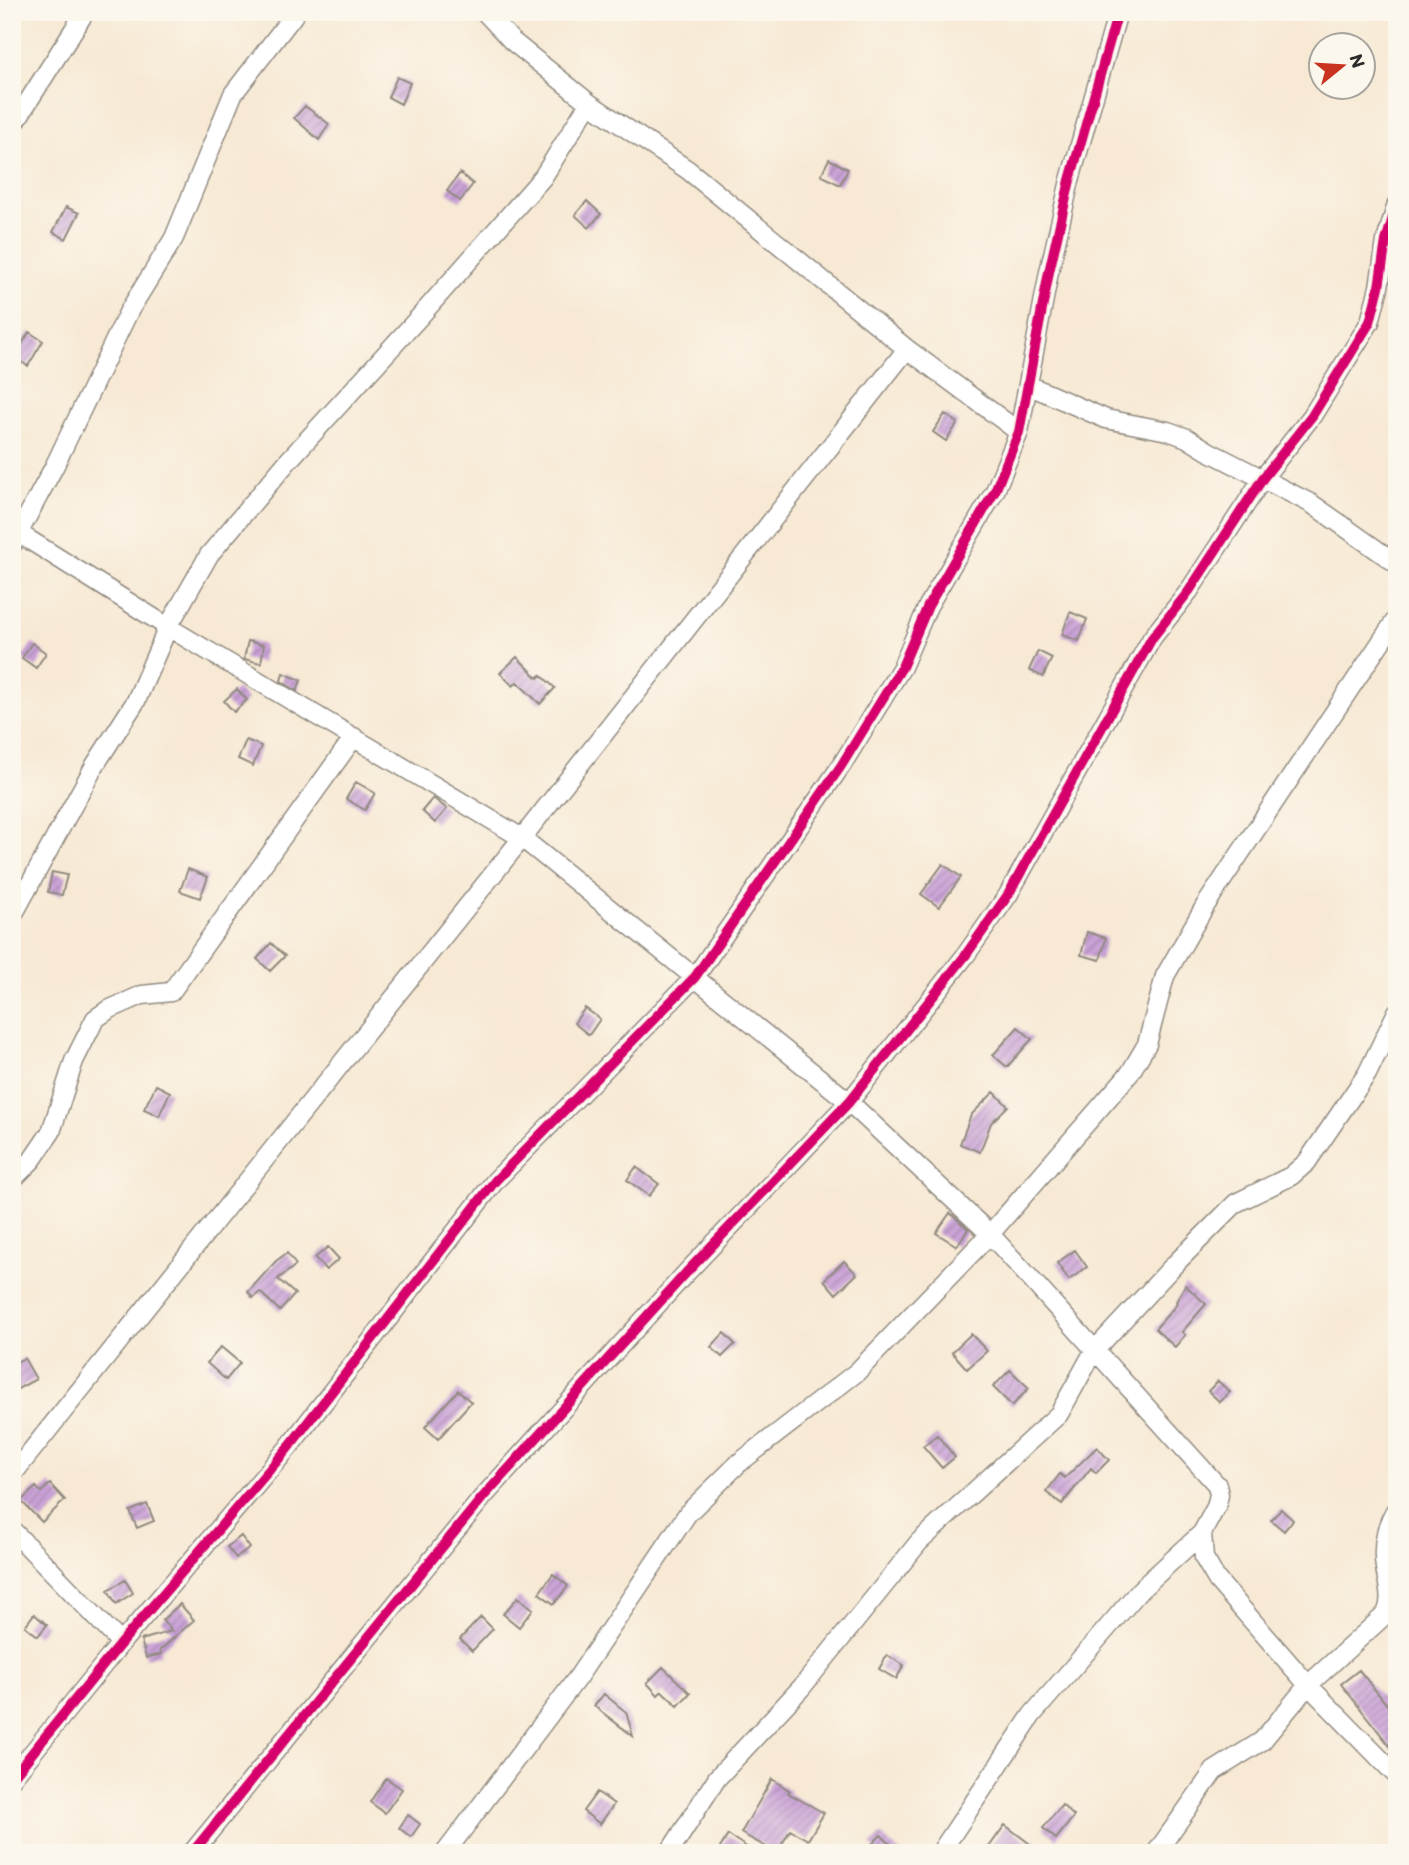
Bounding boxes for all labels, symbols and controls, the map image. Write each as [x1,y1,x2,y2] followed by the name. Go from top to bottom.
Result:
[1308,32,1378,102] north arrow
[1345,51,1371,71] text: N

